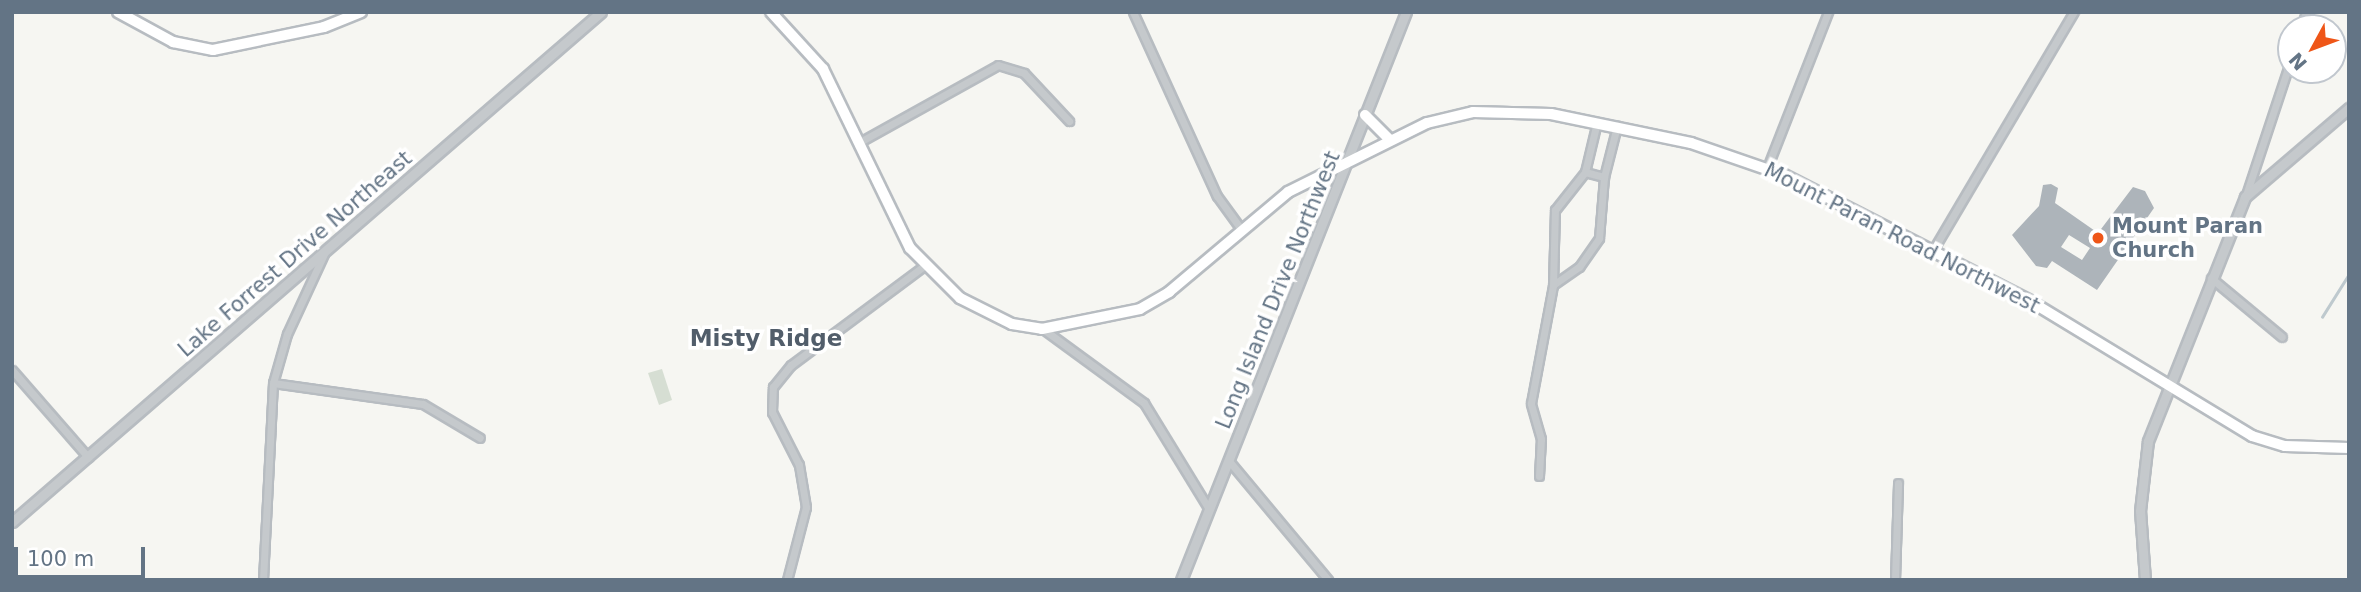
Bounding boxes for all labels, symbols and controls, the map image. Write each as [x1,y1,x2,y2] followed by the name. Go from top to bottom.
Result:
[2277,14,2347,84] north arrow
[2284,48,2311,75] text: N
[173,146,417,362] street label: Lake Forrest Drive Northeast
[1211,147,1345,433] street label: Long Island Drive Northwest
[1760,157,2044,319] street label: Mount Paran Road Northwest
[2112,213,2263,263] place label: Mount Paran Church
[2090,230,2106,246] marker: Mount Paran Church
[690,324,842,352] district label: Misty Ridge
[18,532,149,576] scale bar
[27,547,94,571] text: 100 m

